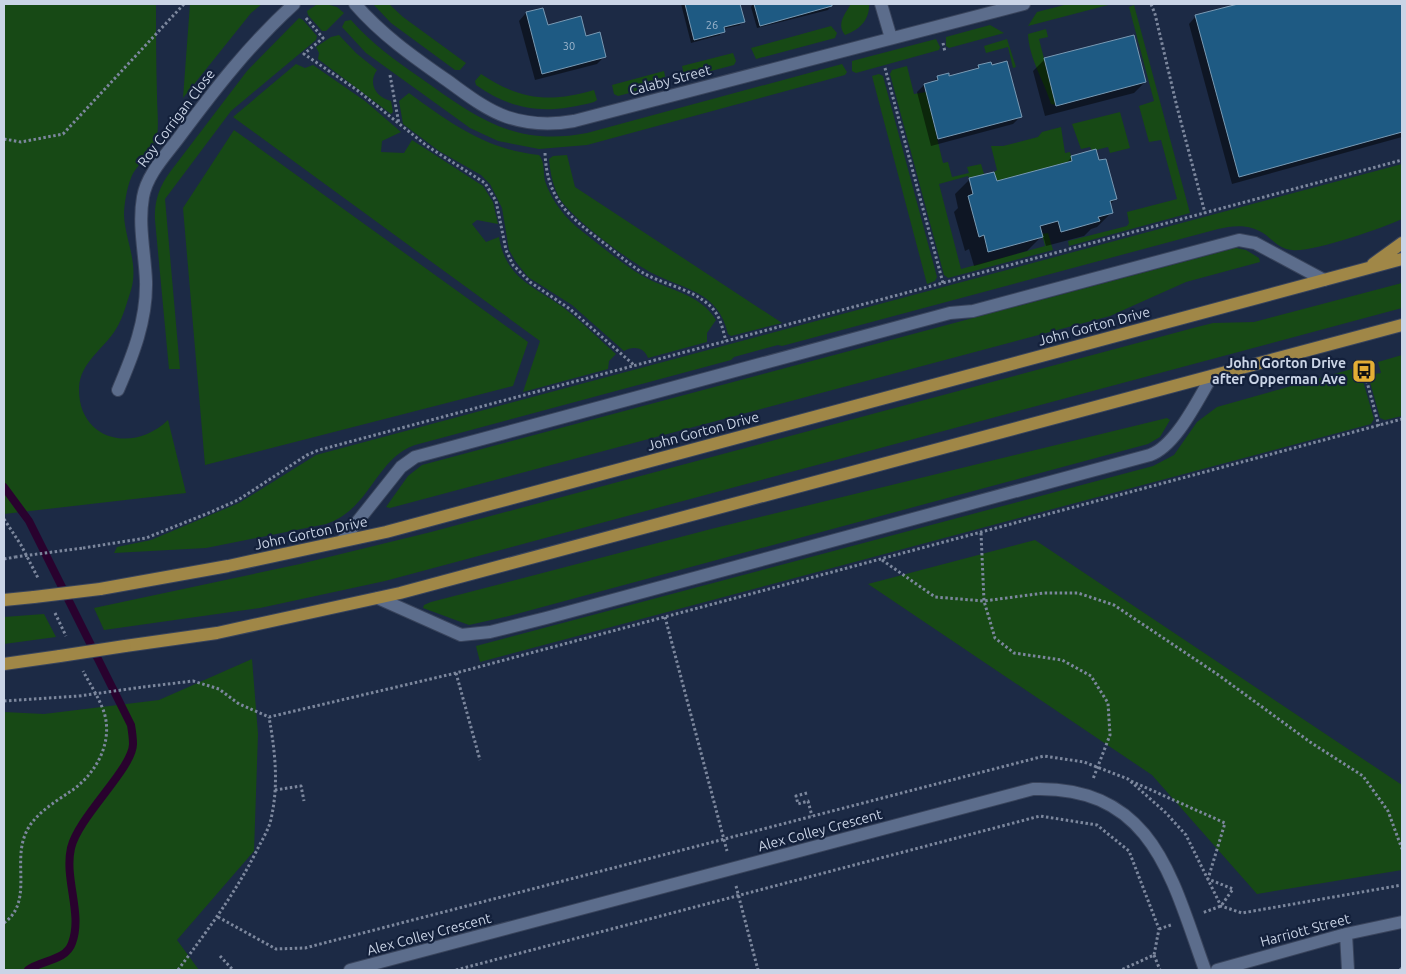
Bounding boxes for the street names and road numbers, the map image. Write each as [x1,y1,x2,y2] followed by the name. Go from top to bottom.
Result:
[627,61,713,99] street label: Calaby Street
[134,66,218,170] street label: Roy Corrigan Close
[1036,303,1152,349] street label: John Gorton Drive
[645,408,761,454] street label: John Gorton Drive
[253,513,369,553] street label: John Gorton Drive
[756,806,884,854] street label: Alex Colley Crescent
[365,910,493,958] street label: Alex Colley Crescent
[1258,910,1352,950] street label: Harriott Street

